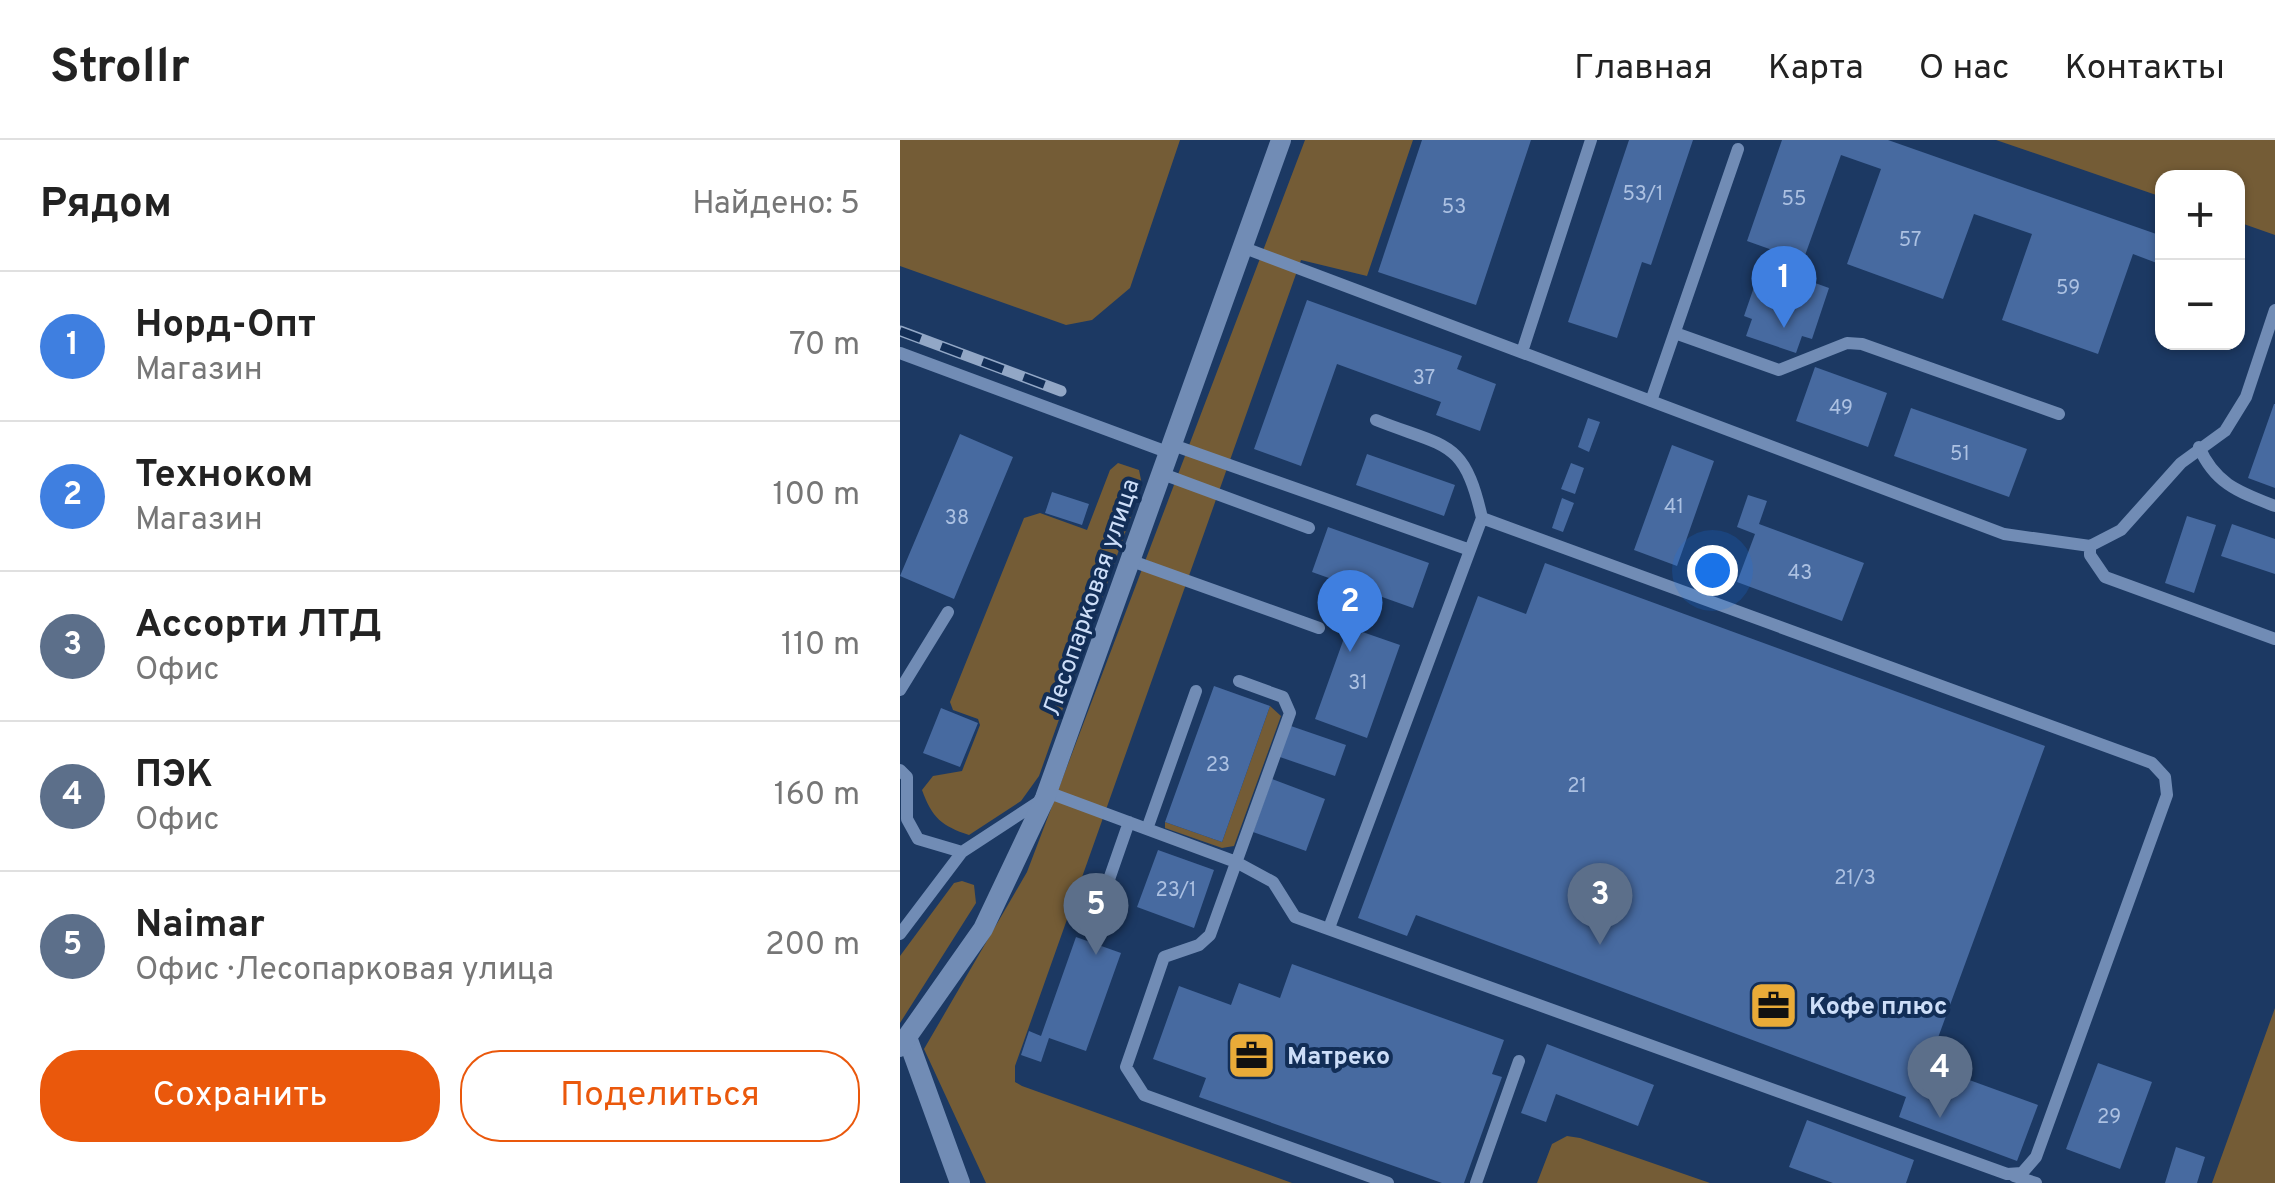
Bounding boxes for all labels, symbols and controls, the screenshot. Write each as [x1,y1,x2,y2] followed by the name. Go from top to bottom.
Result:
[50,39,190,99] text: Strollr
[1574,47,1713,91] text: Главная
[1768,47,1864,91] text: Карта
[1919,47,2010,91] text: О нас
[2065,47,2225,91] text: Контакты
[2155,170,2245,350] map controls
[2155,170,2245,260] button: +
[40,179,172,232] text: Рядом
[1622,182,1664,208] house number: 53/1
[692,185,860,225] text: Найдено: 5
[1782,187,1806,213] house number: 55
[1442,195,1466,221] house number: 53
[1899,228,1921,254] house number: 57
[1752,246,1816,328] pin: 1
[2155,260,2245,350] button: −
[2056,276,2080,302] house number: 59
[135,302,316,351] text: Норд-Опт
[66,326,79,366] text: 1
[789,326,860,366] text: 70 m
[135,351,263,391] text: Магазин
[1413,366,1435,392] house number: 37
[1829,396,1853,422] house number: 49
[1950,442,1970,468] house number: 51
[135,452,313,501] text: Техноком
[1037,475,1149,721] street label: Лесопарковая улица
[63,476,82,516] text: 2
[773,476,860,516] text: 100 m
[1664,495,1684,521] house number: 41
[135,501,263,541] text: Магазин
[945,506,969,532] house number: 38
[1687,545,1738,596] your location
[1788,561,1812,587] house number: 43
[1318,570,1382,652] pin: 2
[135,602,381,651] text: Ассорти ЛТД
[63,626,82,666] text: 3
[781,626,860,666] text: 110 m
[135,651,220,691] text: Офис
[1348,671,1368,697] house number: 31
[135,752,213,801] text: ПЭК
[1206,753,1230,779] house number: 23
[1567,774,1587,800] house number: 21
[62,776,83,816] text: 4
[774,776,860,816] text: 160 m
[135,801,220,841] text: Офис
[1568,862,1632,945] pin: 3
[1834,866,1876,892] house number: 21/3
[1064,872,1128,955] pin: 5
[1156,878,1196,904] house number: 23/1
[135,902,265,951] text: Naimar
[63,926,82,966] text: 5
[765,926,860,966] text: 200 m
[135,951,554,991] text: Офис · Лесопарковая улица
[1748,979,1800,1031] office icon: Кофе плюс
[1809,992,1948,1024] place label: Кофе плюс
[1226,1029,1278,1081] office icon: Матреко
[1908,1036,1972,1118] pin: 4
[1287,1042,1390,1074] place label: Матреко
[40,1050,440,1142] button: Сохранить
[460,1050,860,1142] button: Поделиться
[2097,1105,2121,1131] house number: 29

